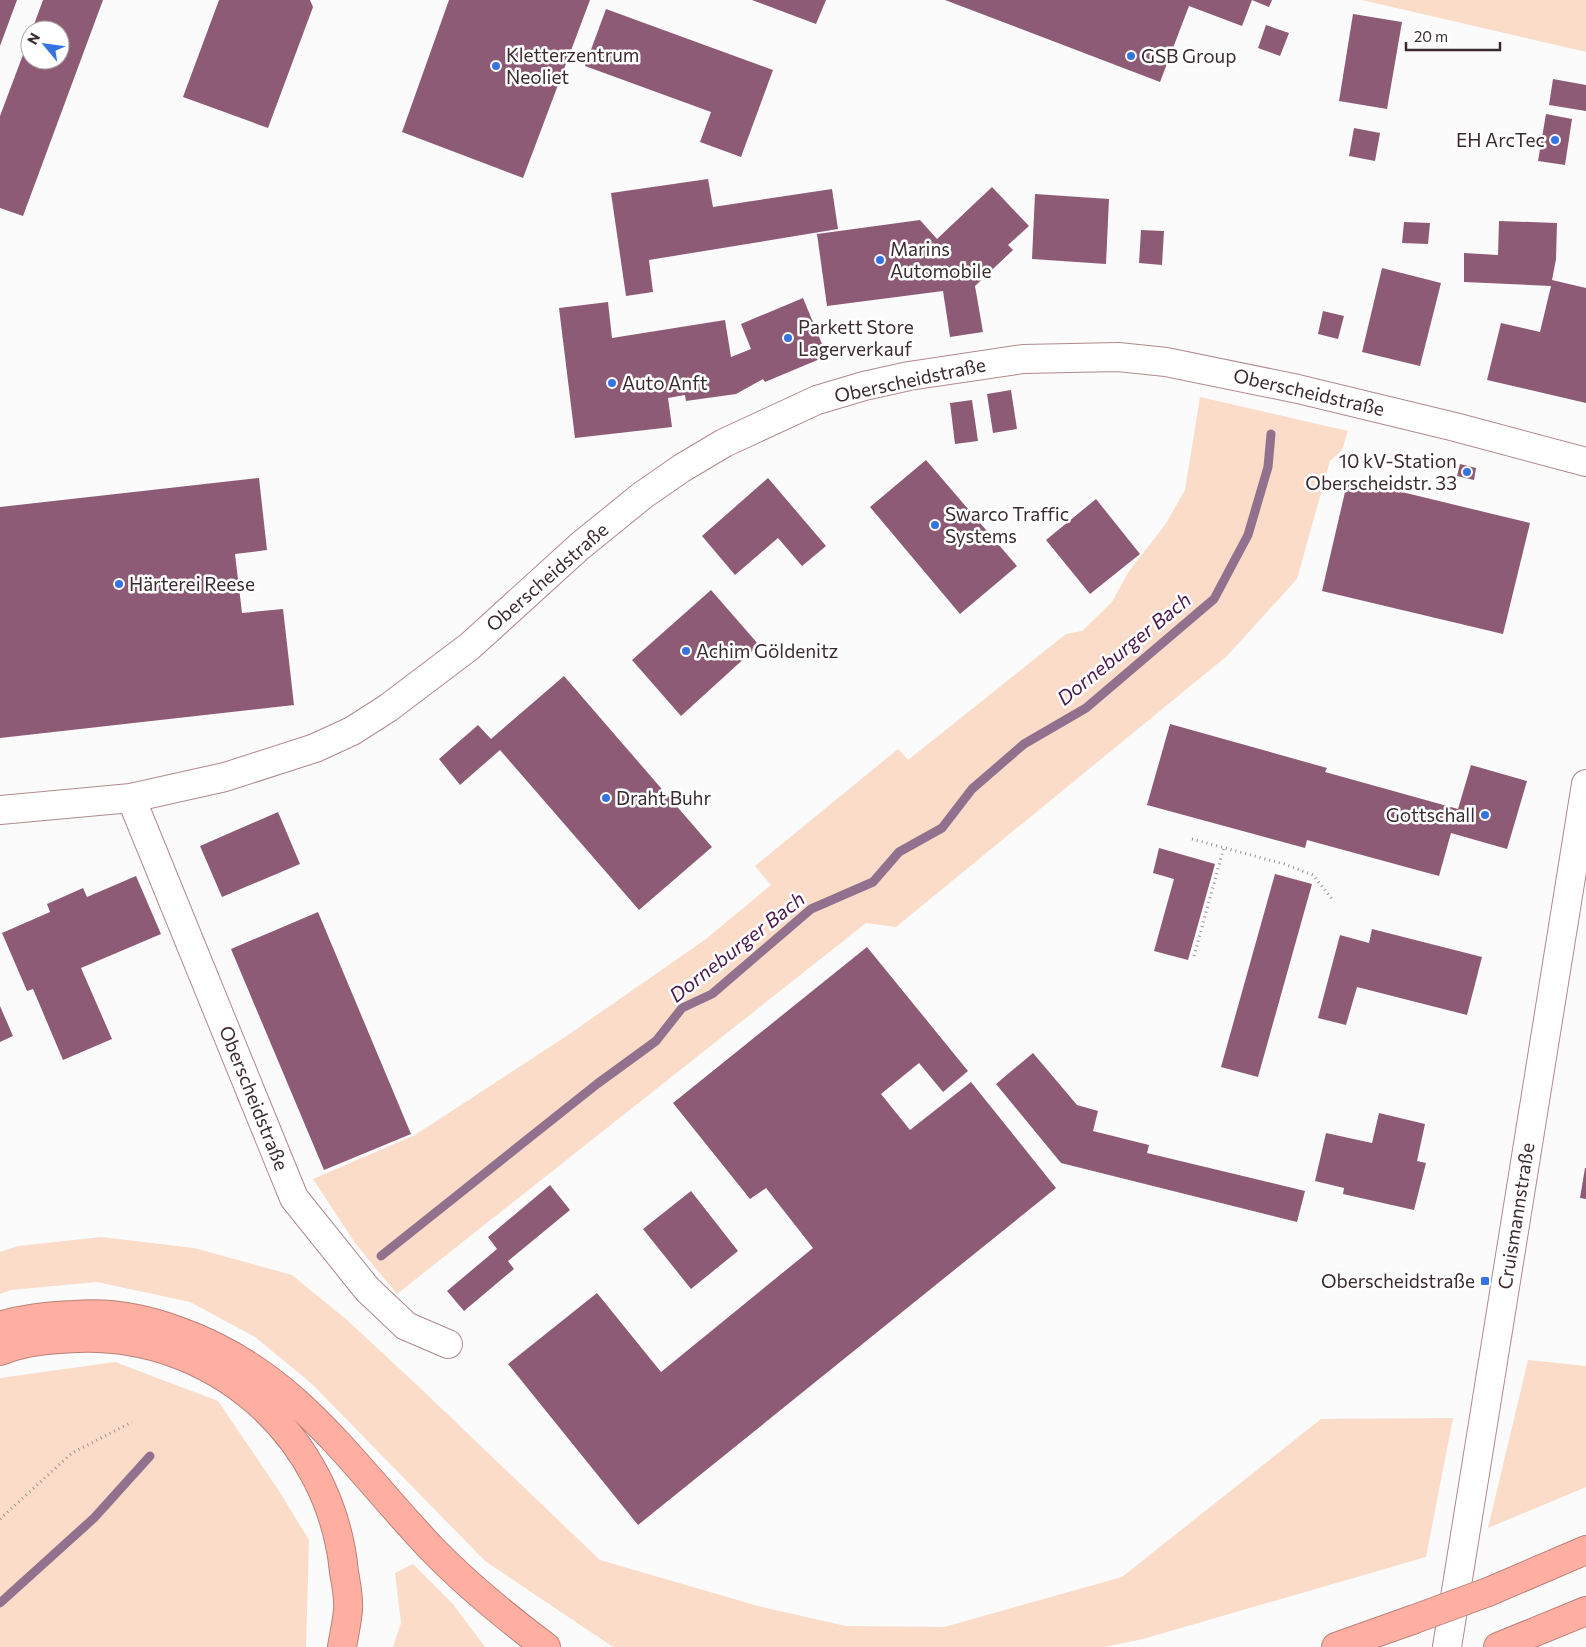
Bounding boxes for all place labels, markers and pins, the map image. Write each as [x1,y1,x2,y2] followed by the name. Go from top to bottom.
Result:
[506,43,639,88] place label: Kletterzentrum Neoliet
[1141,44,1236,67] place label: GSB Group
[1125,50,1137,62] marker: GSB Group
[490,60,502,72] marker: Kletterzentrum Neoliet
[1456,128,1545,151] place label: EH ArcTec
[1549,134,1561,146] marker: EH ArcTec
[890,237,991,282] place label: Marins Automobile
[874,254,886,266] marker: Marins Automobile
[798,315,914,360] place label: Parkett Store Lagerverkauf
[782,332,794,344] marker: Parkett Store Lagerverkauf
[622,371,708,394] place label: Auto Anft
[606,377,618,389] marker: Auto Anft
[1305,449,1457,494] place label: 10 kV-Station Oberscheidstr. 33
[1461,466,1473,478] marker: 10 kV-Station Oberscheidstr. 33
[945,502,1069,547] place label: Swarco Traffic Systems
[929,519,941,531] marker: Swarco Traffic Systems
[129,572,255,595] place label: Härterei Reese
[113,578,125,590] marker: Härterei Reese
[696,639,838,662] place label: Achim Göldenitz
[680,645,692,657] marker: Achim Göldenitz
[616,786,711,809] place label: Draht Buhr
[600,792,612,804] marker: Draht Buhr
[1386,803,1475,826] place label: Gottschall
[1479,809,1491,821] marker: Gottschall
[1321,1269,1475,1292] place label: Oberscheidstraße
[1479,1275,1491,1287] marker: Oberscheidstraße

